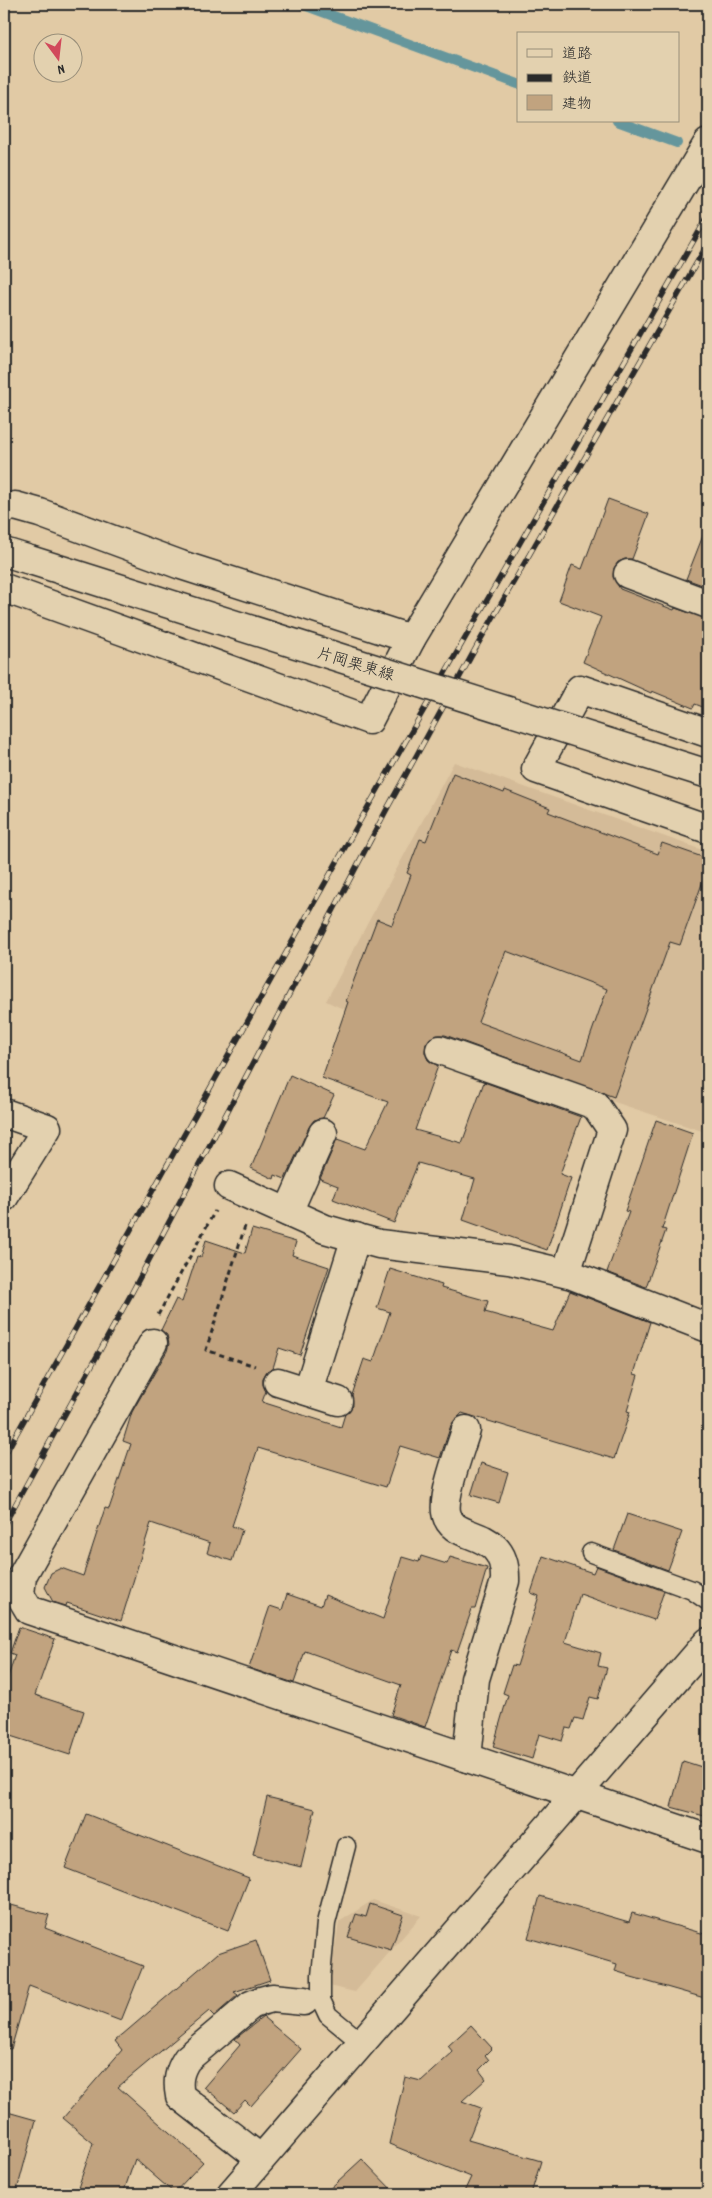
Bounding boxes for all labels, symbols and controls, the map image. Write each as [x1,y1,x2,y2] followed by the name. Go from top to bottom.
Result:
[32,32,82,82] north arrow
[517,32,680,122] legend
[562,44,592,66] text: 道路
[55,58,67,79] text: N
[562,68,592,90] text: 鉄道
[562,94,592,116] text: 建物
[314,643,397,688] street label: 片岡栗東線

